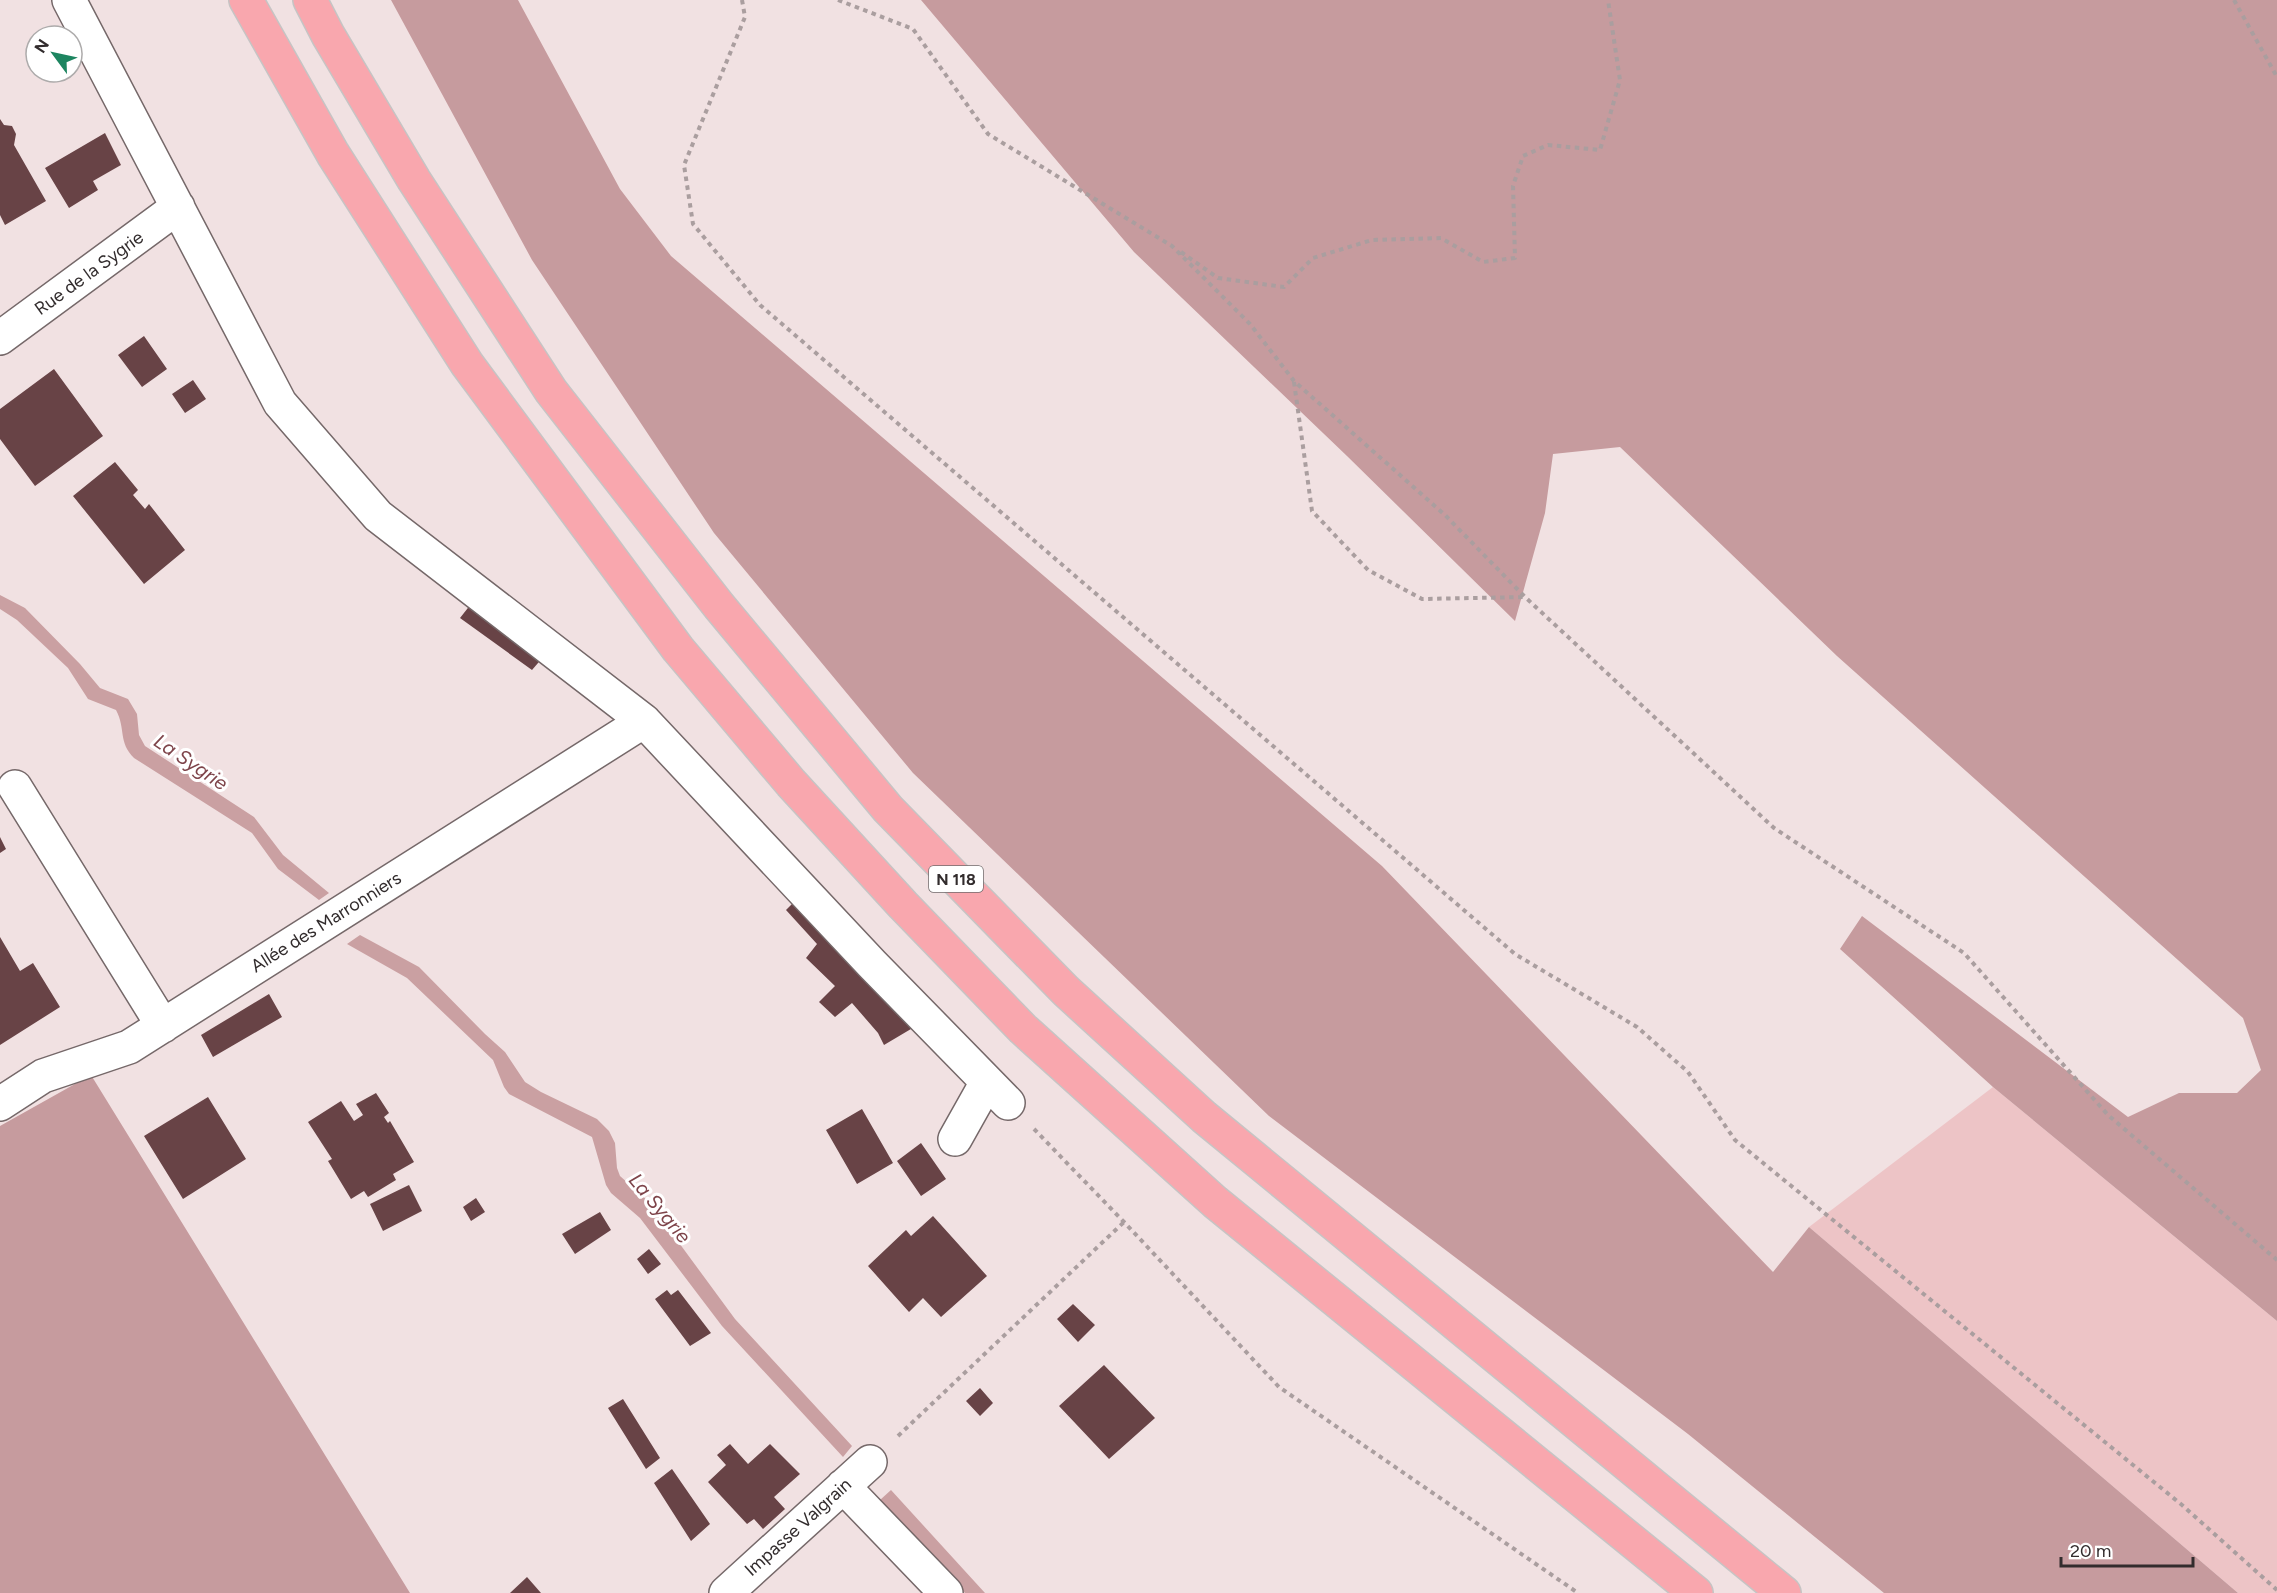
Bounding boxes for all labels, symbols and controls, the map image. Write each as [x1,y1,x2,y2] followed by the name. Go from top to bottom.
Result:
[24,24,84,84] north arrow
[31,36,53,56] text: N
[30,226,148,320] street label: Rue de la Sygrie
[150,729,232,795] water label: La Sygrie
[929,866,983,892] road number: N 118
[247,867,405,977] street label: Allée des Marronniers
[624,1168,696,1248] water label: La Sygrie
[740,1473,856,1581] street label: Impasse Valgrain
[2061,1530,2193,1568] scale bar
[2070,1540,2111,1562] text: 20 m

